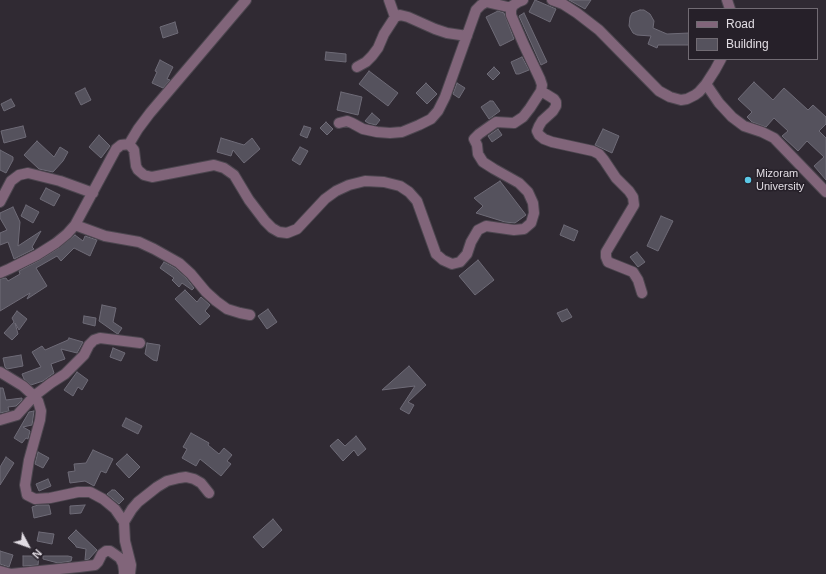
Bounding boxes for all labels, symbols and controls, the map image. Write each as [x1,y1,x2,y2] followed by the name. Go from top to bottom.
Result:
[688,8,818,60] legend
[726,17,755,31] text: Road
[726,37,769,51] text: Building
[756,167,804,193] place label: Mizoram University
[743,175,753,185] marker: Mizoram University
[8,526,48,566] north arrow
[30,547,44,561] text: N

